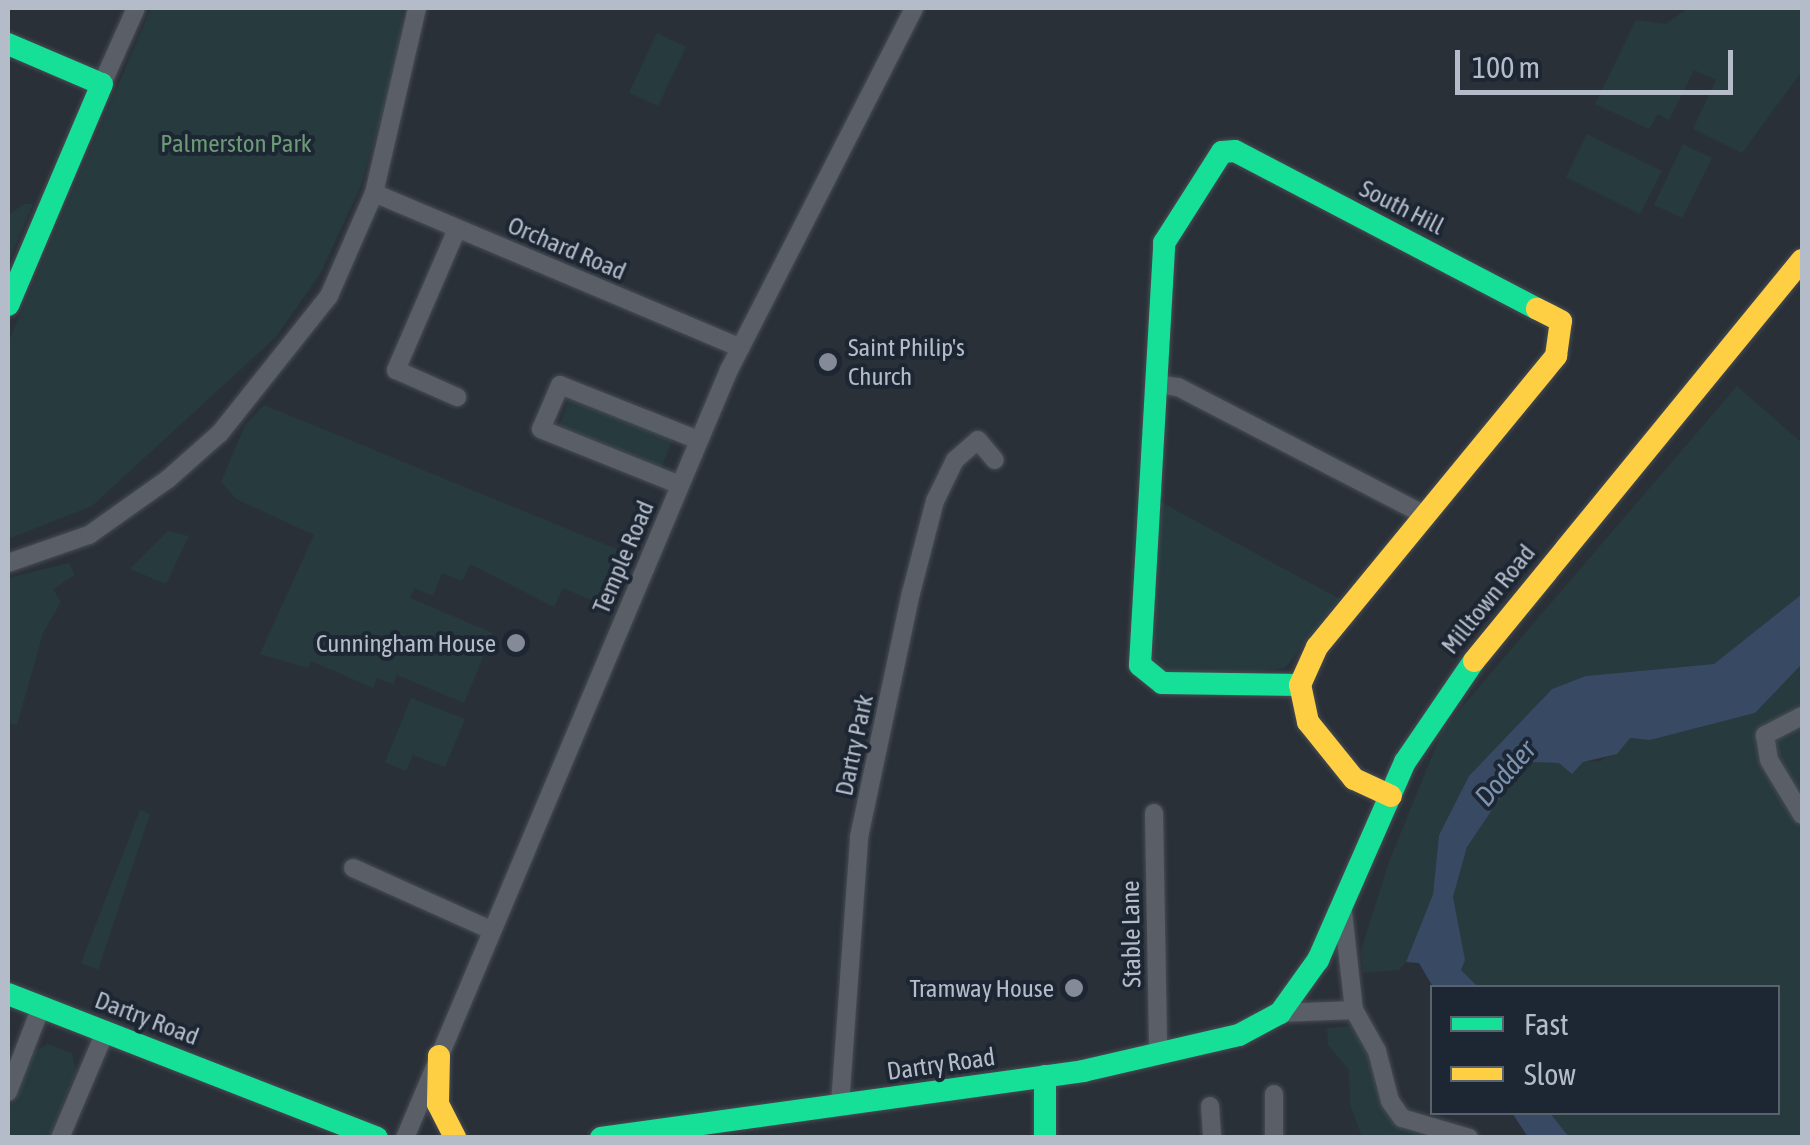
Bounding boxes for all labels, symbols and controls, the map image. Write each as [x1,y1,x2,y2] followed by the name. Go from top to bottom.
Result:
[1460,30,1738,92] scale bar
[1472,50,1540,84] text: 100 m
[160,128,312,158] park label: Palmerston Park
[1355,173,1449,241] street label: South Hill
[503,210,631,286] street label: Orchard Road
[848,333,965,392] place label: Saint Philip's Church
[817,351,839,373] marker: Saint Philip's Church
[586,496,660,618] street label: Temple Road
[1435,538,1541,660] street label: Milltown Road
[316,628,496,658] place label: Cunningham House
[505,632,527,654] marker: Cunningham House
[829,692,879,798] street label: Dartry Park
[1467,733,1543,813] water label: Dodder
[1115,880,1147,988] street label: Stable Lane
[909,973,1054,1003] place label: Tramway House
[1063,977,1085,999] marker: Tramway House
[91,985,203,1051] street label: Dartry Road
[1430,985,1780,1115] legend
[1524,1007,1569,1041] text: Fast
[885,1042,997,1086] street label: Dartry Road
[1524,1057,1576,1091] text: Slow

